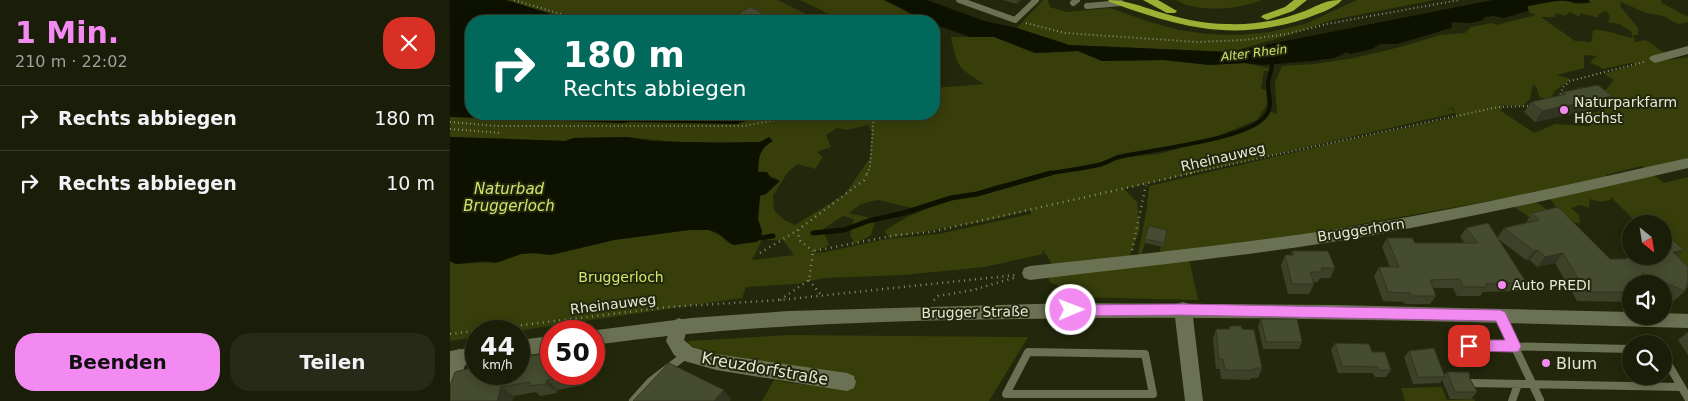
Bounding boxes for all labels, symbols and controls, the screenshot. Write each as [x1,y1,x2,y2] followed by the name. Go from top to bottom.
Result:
[15,15,119,50] text: 1 Min.
[383,17,435,69] button: close
[480,35,545,100] icon: right
[563,35,685,75] text: 180 m
[1219,42,1288,64] water label: Alter Rhein
[15,52,128,71] text: 210 m · 22:02
[563,76,746,101] text: Rechts abbiegen
[1574,94,1677,126] place label: Naturparkfarm Höchst
[15,104,43,132] icon: right
[1558,104,1570,116] marker: Naturparkfarm Höchst
[58,107,237,129] text: Rechts abbiegen
[374,107,435,129] text: 180 m
[1179,139,1267,175] street label: Rheinauweg
[15,169,43,197] icon: right
[58,172,237,194] text: Rechts abbiegen
[386,172,435,194] text: 10 m
[463,180,555,215] water label: Naturbad Bruggerloch
[1316,215,1406,245] street label: Bruggerhorn
[1622,215,1672,265] north arrow
[1622,215,1672,385] map controls
[578,269,664,285] park label: Bruggerloch
[1622,275,1672,325] button: sound
[1512,277,1591,293] place label: Auto PREDI
[1496,279,1508,291] marker: Auto PREDI
[1044,283,1096,335] position arrow
[569,291,657,317] street label: Rheinauweg
[921,303,1029,321] street label: Brugger Straße
[540,320,605,385] speed limit sign: 50
[1448,325,1490,367] pin
[480,332,515,361] text: 44
[1455,332,1483,360] icon: arrive
[15,333,220,391] button: Beenden
[230,333,435,391] button: Teilen
[1622,335,1672,385] button: search
[700,348,830,389] street label: Kreuzdorfstraße
[1556,354,1597,373] place label: Blum
[1540,357,1552,369] marker: Blum
[482,358,513,372] text: km/h

